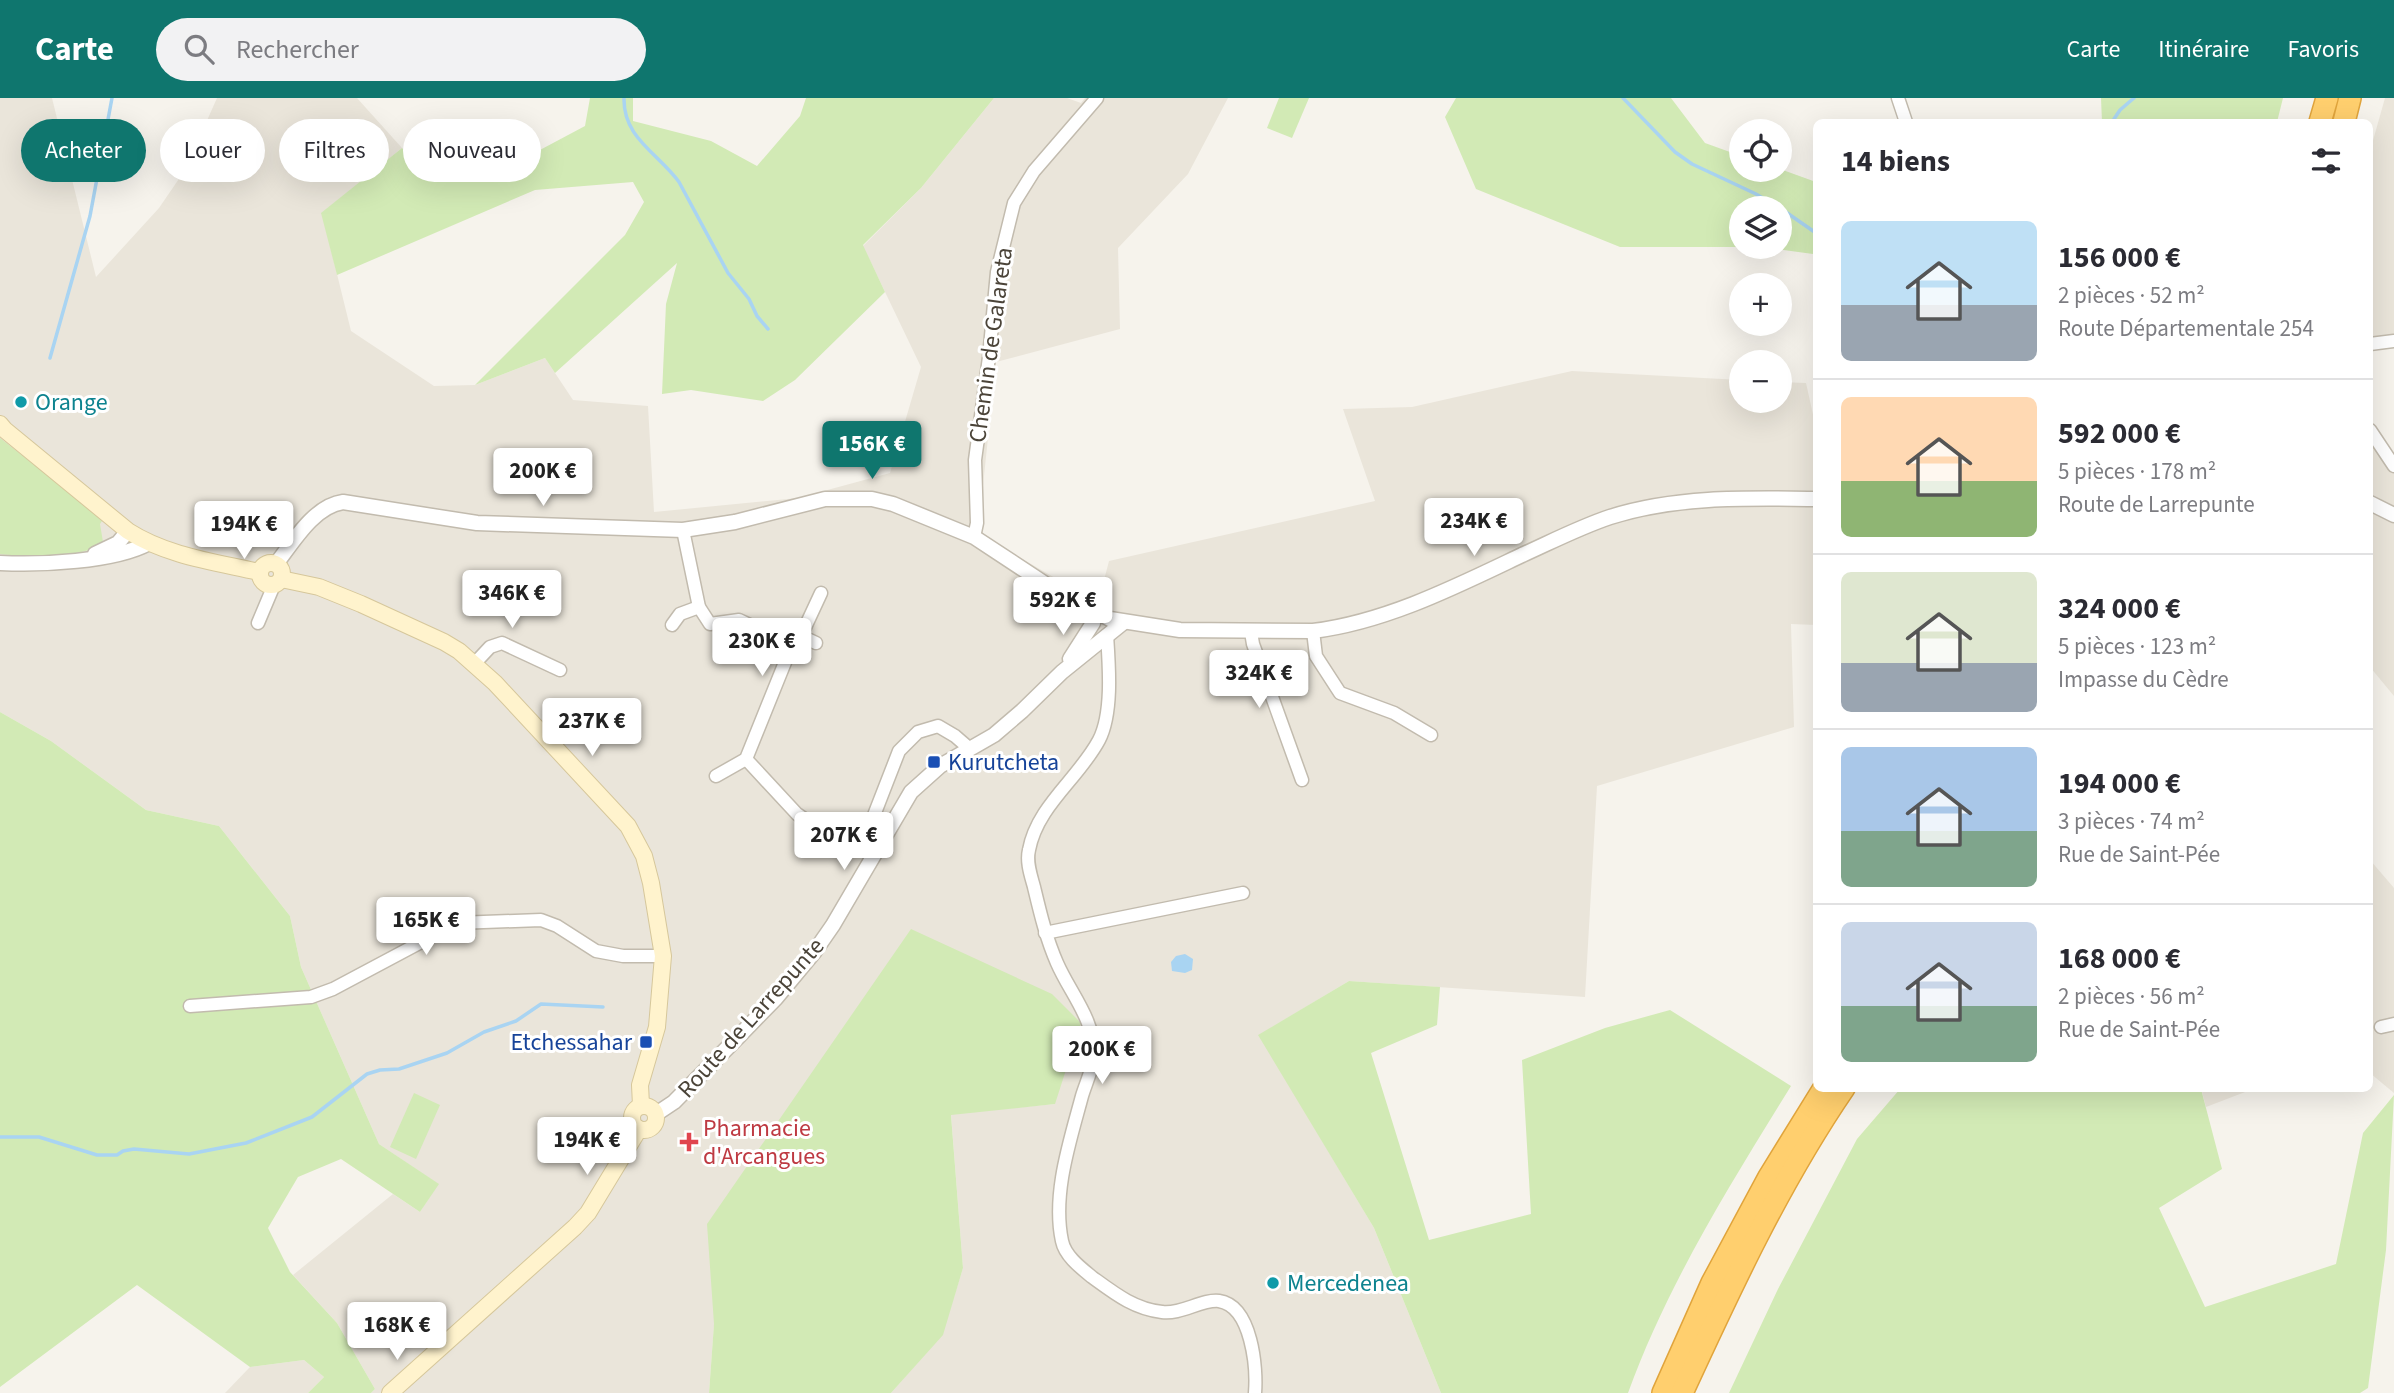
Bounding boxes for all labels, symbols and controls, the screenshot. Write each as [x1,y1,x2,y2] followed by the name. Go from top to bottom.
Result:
[156,18,646,81] search box
[35,26,114,73] text: Carte
[180,30,218,68] icon: search
[236,31,359,68] text: Rechercher
[2066,32,2120,67] text: Carte
[2158,32,2249,67] text: Itinéraire
[2287,32,2359,67] text: Favoris
[21,119,146,182] chip: Acheter
[160,119,265,182] chip: Louer
[279,119,389,182] chip: Filtres
[403,119,541,182] chip: Nouveau
[1729,119,1792,413] map controls
[1729,119,1792,182] button: locate
[1841,140,1950,183] text: 14 biens
[2307,142,2345,180] icon: filters
[1729,196,1792,259] button: layers
[2058,236,2181,279] text: 156 000 €
[960,245,1022,445] street label: Chemin de Galareta
[1897,249,1981,333] icon: home
[1729,273,1792,336] button: +
[2058,279,2205,312] text: 2 pièces · 52 m²
[2058,312,2314,345] text: Route Départementale 254
[1729,350,1792,413] button: −
[35,385,108,420] place label: Orange
[13,394,29,410] marker: Orange
[2058,412,2181,455] text: 592 000 €
[815,422,929,481] pin: 156K €
[1897,425,1981,509] icon: home
[838,427,906,460] text: 156K €
[486,448,600,508] pin: 200K €
[509,454,577,487] text: 200K €
[2058,455,2216,488] text: 5 pièces · 178 m²
[2058,488,2255,521] text: Route de Larrepunte
[1417,498,1531,558] pin: 234K €
[187,502,301,561] pin: 194K €
[1440,504,1508,537] text: 234K €
[210,507,278,540] text: 194K €
[455,570,569,630] pin: 346K €
[478,576,546,609] text: 346K €
[1006,578,1120,637] pin: 592K €
[1029,583,1097,616] text: 592K €
[2058,587,2181,630] text: 324 000 €
[1897,600,1981,684] icon: home
[705,618,819,678] pin: 230K €
[728,624,796,657] text: 230K €
[2058,630,2216,663] text: 5 pièces · 123 m²
[1202,650,1316,710] pin: 324K €
[1225,656,1293,689] text: 324K €
[2058,663,2229,696] text: Impasse du Cèdre
[535,698,649,758] pin: 237K €
[558,704,626,737] text: 237K €
[948,745,1059,780] place label: Kurutcheta
[926,754,942,770] marker: Kurutcheta
[2058,762,2181,805] text: 194 000 €
[1897,775,1981,859] icon: home
[2058,805,2205,838] text: 3 pièces · 74 m²
[787,812,901,872] pin: 207K €
[810,818,878,851] text: 207K €
[2058,838,2220,871] text: Rue de Saint-Pée
[369,898,483,957] pin: 165K €
[392,903,460,936] text: 165K €
[669,930,833,1106] street label: Route de Larrepunte
[2058,937,2181,980] text: 168 000 €
[1897,950,1981,1034] icon: home
[2058,980,2205,1013] text: 2 pièces · 56 m²
[2058,1013,2220,1046] text: Rue de Saint-Pée
[511,1025,633,1060] place label: Etchessahar
[1045,1026,1159,1086] pin: 200K €
[1068,1032,1136,1065] text: 200K €
[638,1034,654,1050] marker: Etchessahar
[703,1111,825,1174] place label: Pharmacie d'Arcangues
[530,1118,644,1177] pin: 194K €
[553,1123,621,1156] text: 194K €
[681,1134,697,1150] marker: Pharmacie d'Arcangues
[1287,1266,1409,1301] place label: Mercedenea
[1265,1275,1281,1291] marker: Mercedenea
[340,1302,454,1362] pin: 168K €
[363,1308,431,1341] text: 168K €

